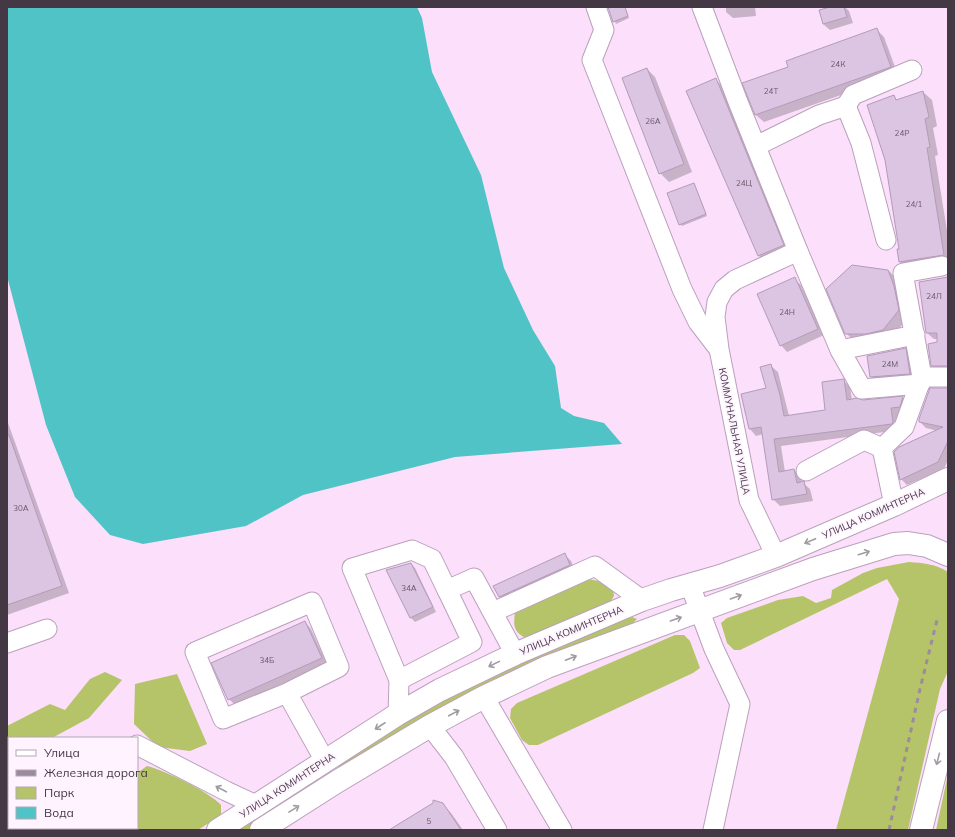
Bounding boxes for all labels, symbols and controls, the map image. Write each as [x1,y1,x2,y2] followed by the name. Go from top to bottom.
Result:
[831,59,846,69] house number: 24К
[764,86,778,96] house number: 24Т
[645,116,661,126] house number: 26А
[895,128,909,138] house number: 24Р
[736,178,753,188] house number: 24Ц
[906,199,923,209] house number: 24/1
[926,291,942,301] house number: 24Л
[779,307,795,317] house number: 24Н
[882,359,898,369] house number: 24М
[716,367,753,496] street label: КОММУНАЛЬНАЯ УЛИЦА
[819,485,927,542] street label: УЛИЦА КОМИНТЕРНА
[13,503,29,513] house number: 30А
[805,538,817,545] one-way arrow
[857,549,870,556] one-way arrow
[401,583,417,593] house number: 34А
[730,592,742,600] one-way arrow
[517,603,625,659] street label: УЛИЦА КОМИНТЕРНА
[669,615,681,623] one-way arrow
[565,653,577,661] one-way arrow
[259,655,275,665] house number: 34Б
[488,661,500,668] one-way arrow
[447,709,459,716] one-way arrow
[375,722,386,730] one-way arrow
[8,737,138,829] legend
[43,745,80,760] text: Улица
[236,749,338,822] street label: УЛИЦА КОМИНТЕРНА
[934,752,942,765] one-way arrow
[44,765,148,780] text: Железная дорога
[215,784,227,792] one-way arrow
[44,785,75,800] text: Парк
[44,805,74,820] text: Вода
[288,805,299,813] one-way arrow
[427,816,432,826] house number: 5

